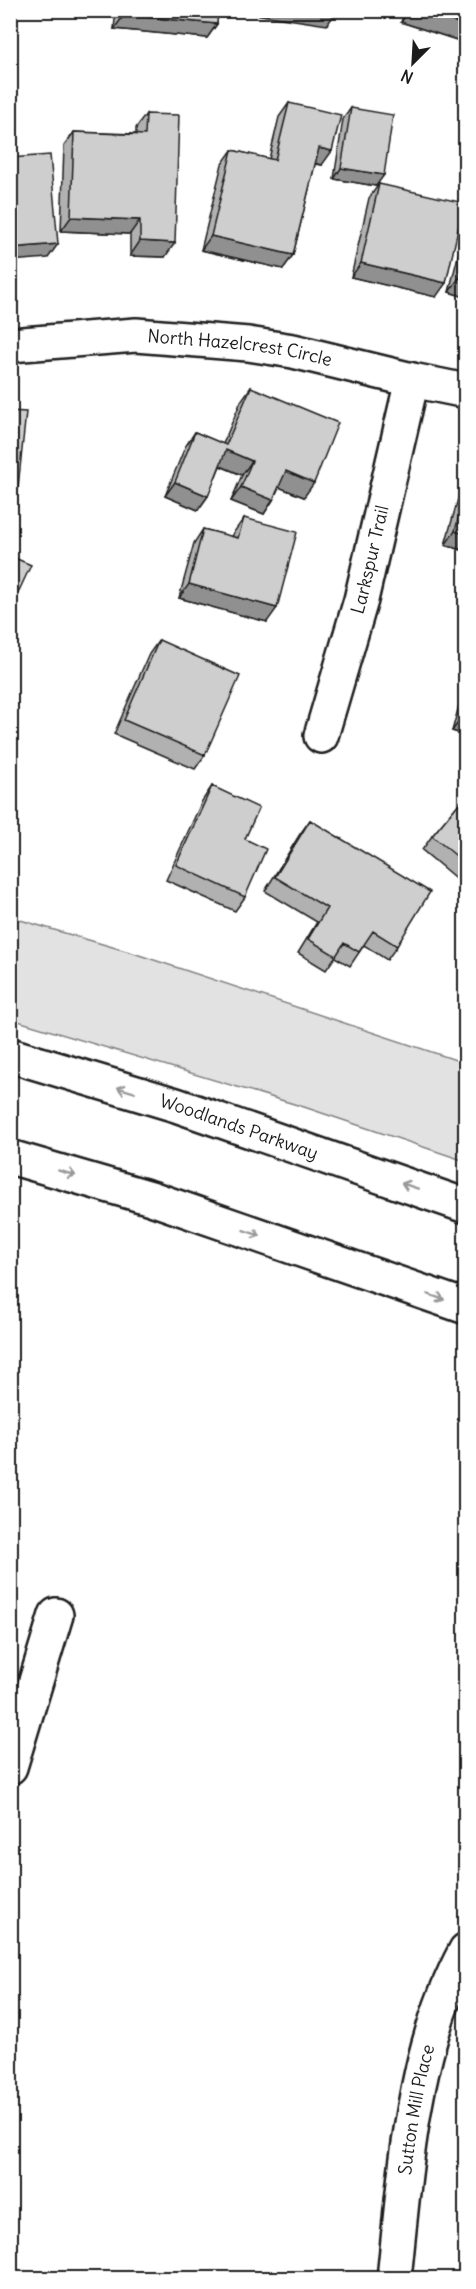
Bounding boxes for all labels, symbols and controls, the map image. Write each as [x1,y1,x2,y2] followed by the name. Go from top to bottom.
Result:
[383,33,443,93] north arrow
[398,65,416,88] text: N
[147,324,334,371] street label: North Hazelcrest Circle
[345,503,394,617] street label: Larkspur Trail
[117,1084,136,1095] one-way arrow
[157,1089,321,1165] street label: Woodlands Parkway
[57,1168,76,1179] one-way arrow
[401,1180,420,1191] one-way arrow
[242,1229,261,1240] one-way arrow
[427,1293,445,1304] one-way arrow
[393,2042,439,2176] street label: Sutton Mill Place

